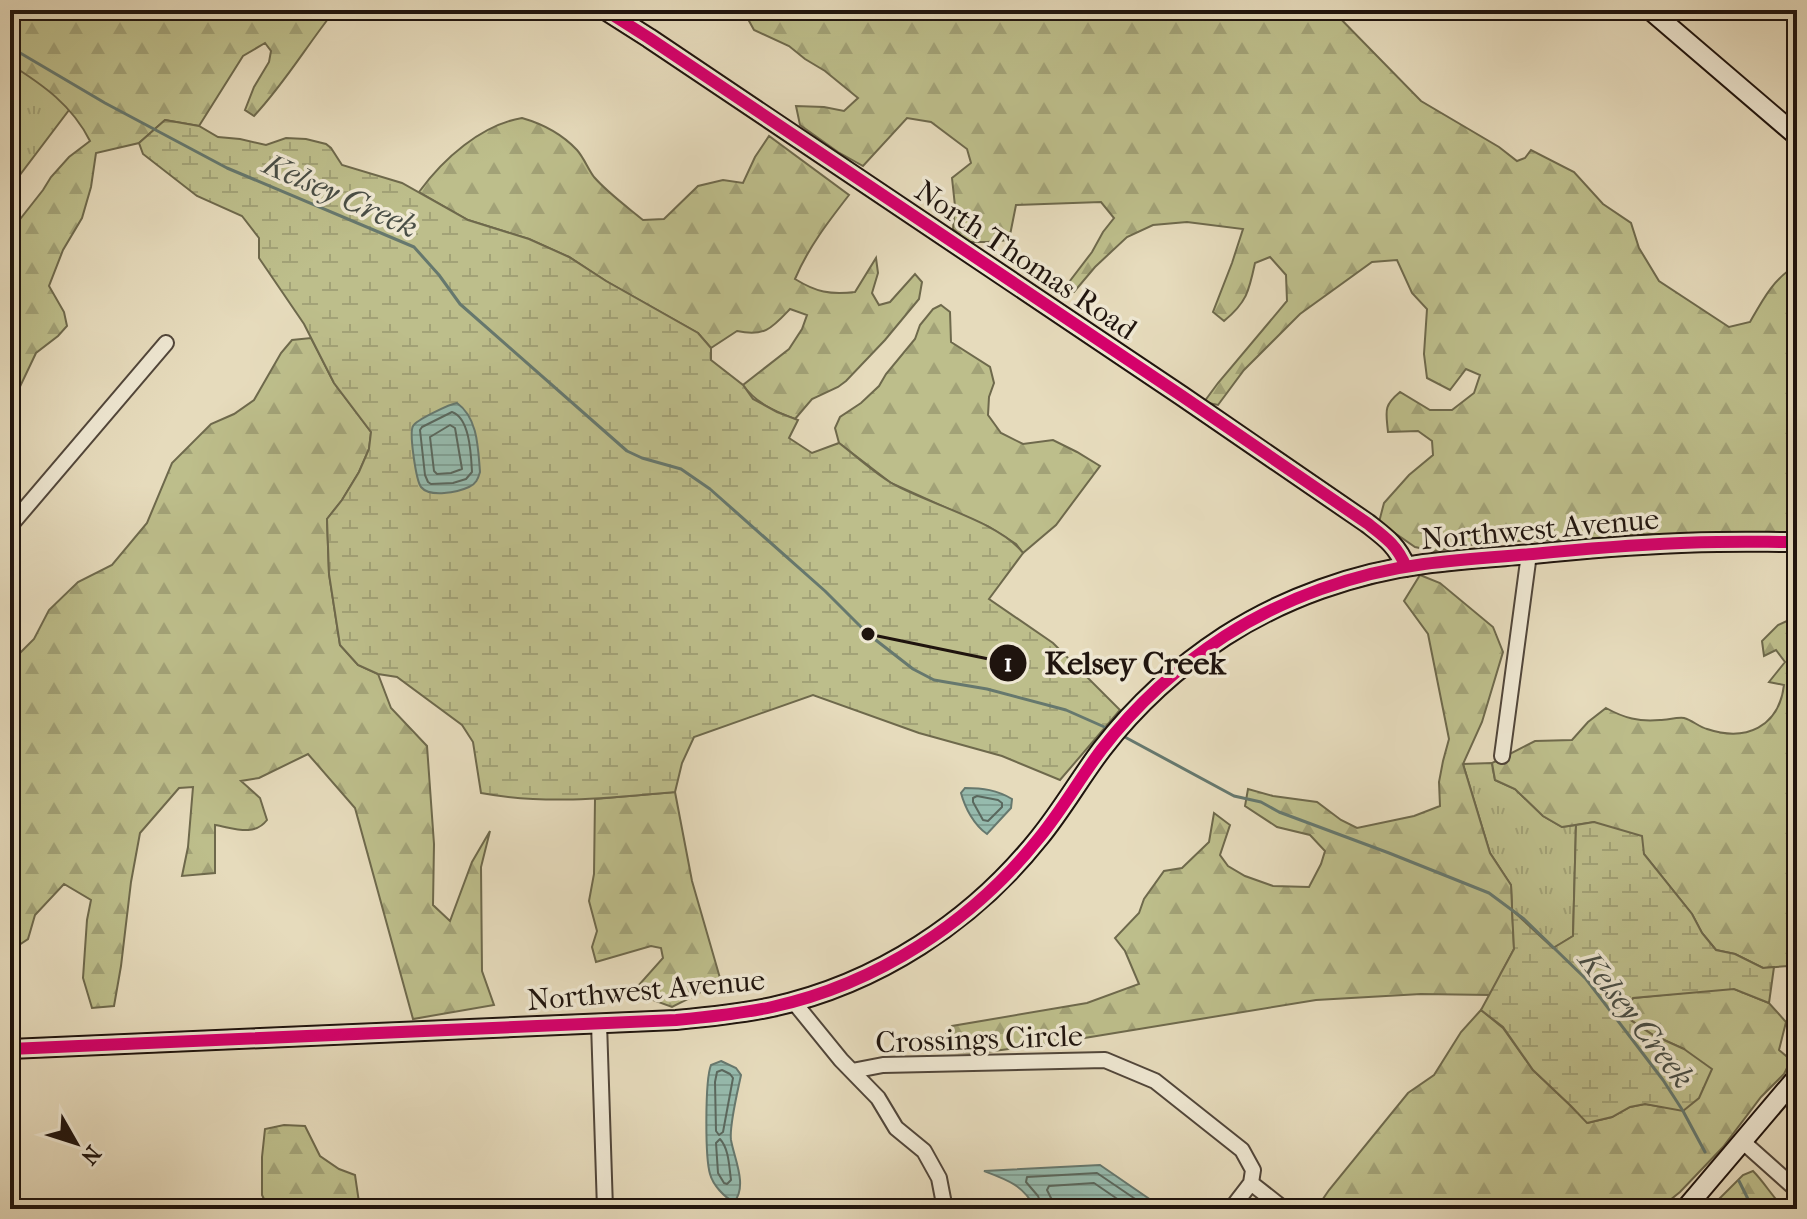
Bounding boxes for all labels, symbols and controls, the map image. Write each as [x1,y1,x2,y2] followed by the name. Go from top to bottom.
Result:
[256,144,424,246] water label: Kelsey Creek
[908,173,1144,348] street label: North Thomas Road
[1420,502,1661,557] street label: Northwest Avenue
[988,635,1241,691] callout: Kelsey Creek
[1044,645,1227,682] text: Kelsey Creek
[1004,649,1012,677] text: 1
[1570,941,1702,1096] water label: Kelsey Creek
[526,963,767,1018] street label: Northwest Avenue
[875,1018,1083,1061] street label: Crossings Circle
[36,1103,116,1183] north arrow
[75,1140,106,1170] text: N

